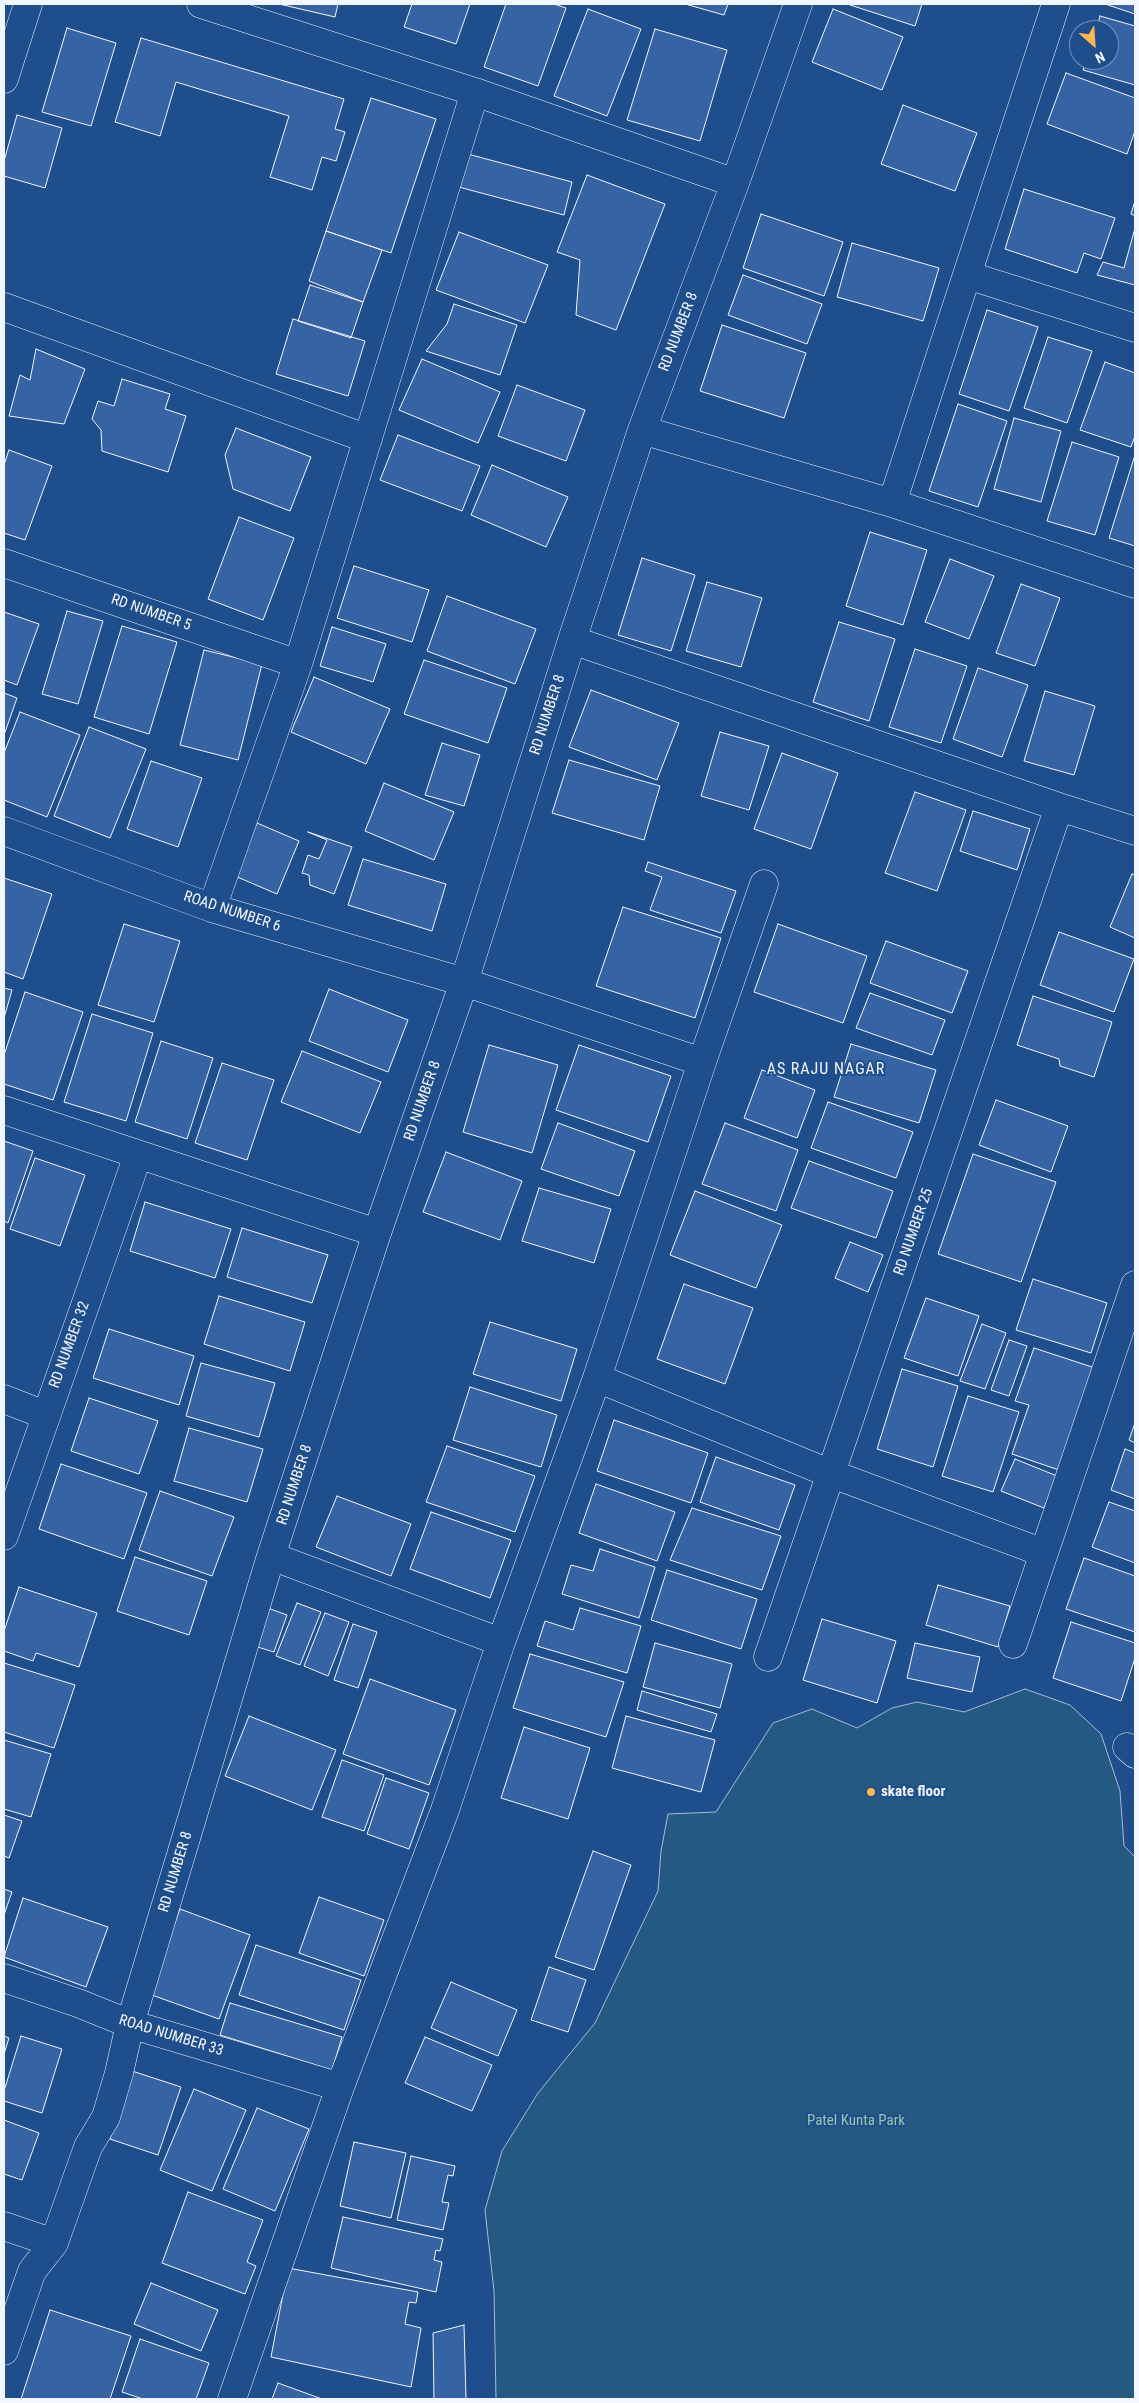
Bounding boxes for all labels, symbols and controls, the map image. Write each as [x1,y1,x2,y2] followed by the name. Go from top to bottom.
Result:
[1069,20,1119,70] north arrow
[1093,49,1108,67] text: N
[656,290,702,374] street label: RD NUMBER 8
[109,591,193,635] street label: RD NUMBER 5
[527,673,569,757] street label: RD NUMBER 8
[181,888,283,936] street label: ROAD NUMBER 6
[401,1059,445,1143] street label: RD NUMBER 8
[765,1060,887,1080] district label: AS RAJU NAGAR
[891,1186,937,1278] street label: RD NUMBER 25
[46,1299,94,1391] street label: RD NUMBER 32
[274,1443,316,1527] street label: RD NUMBER 8
[881,1783,945,1801] place label: skate floor
[865,1786,877,1798] marker: skate floor
[155,1829,197,1915] street label: RD NUMBER 8
[117,2012,225,2060] street label: ROAD NUMBER 33
[807,2112,905,2130] park label: Patel Kunta Park

